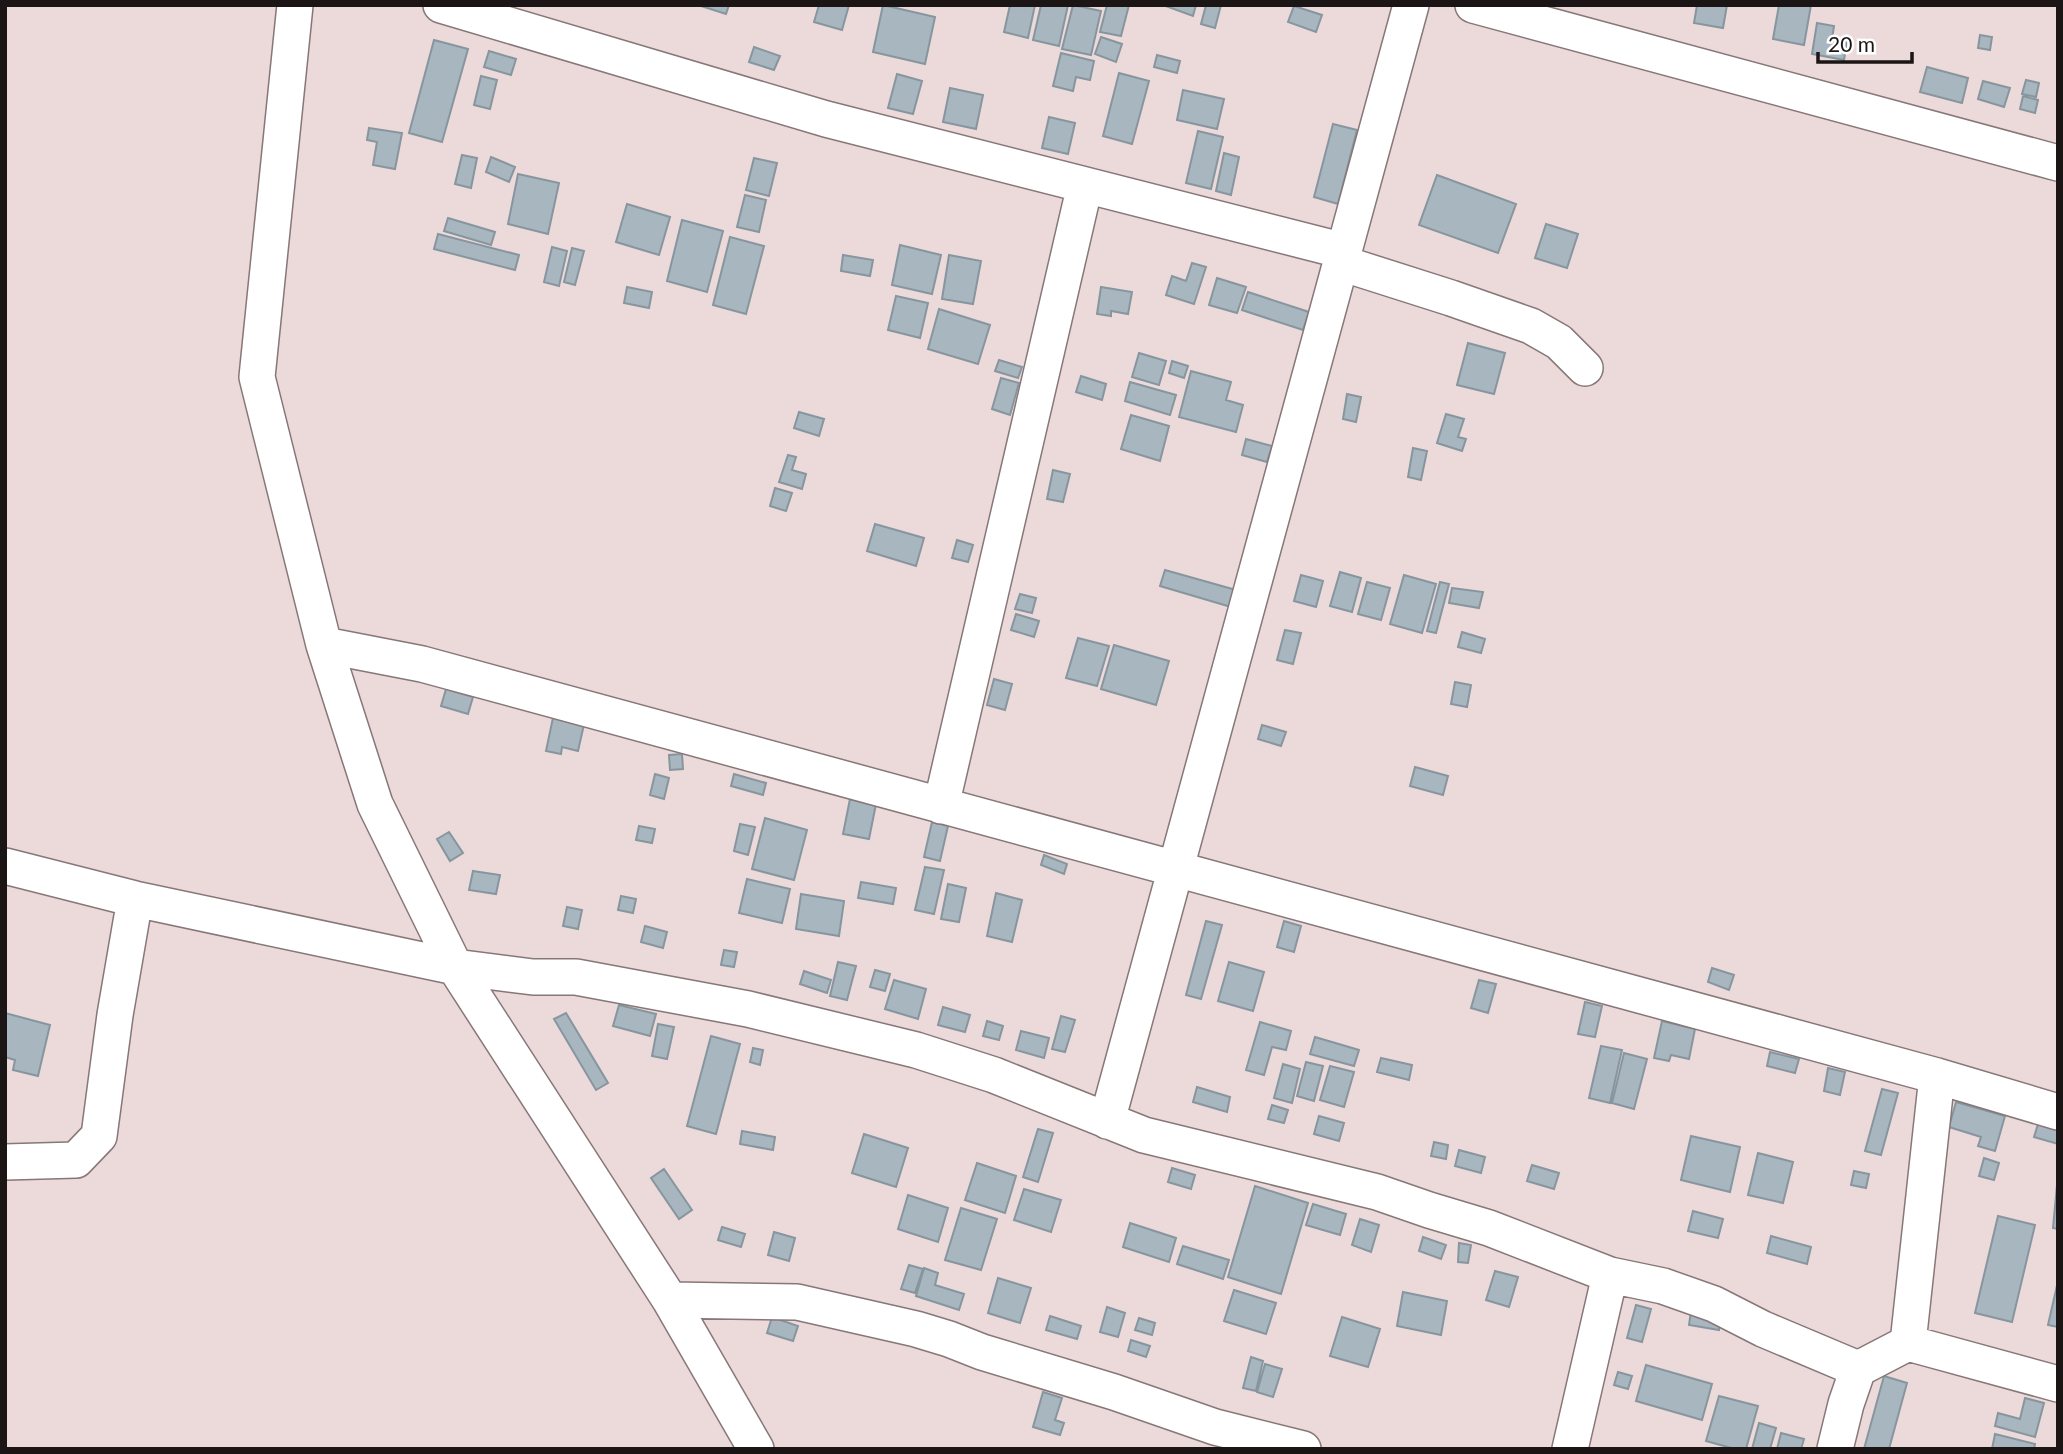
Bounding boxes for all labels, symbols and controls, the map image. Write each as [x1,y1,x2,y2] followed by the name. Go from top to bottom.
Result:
[1818,21,1912,65] scale bar
[1828,31,1875,56] text: 20 m

